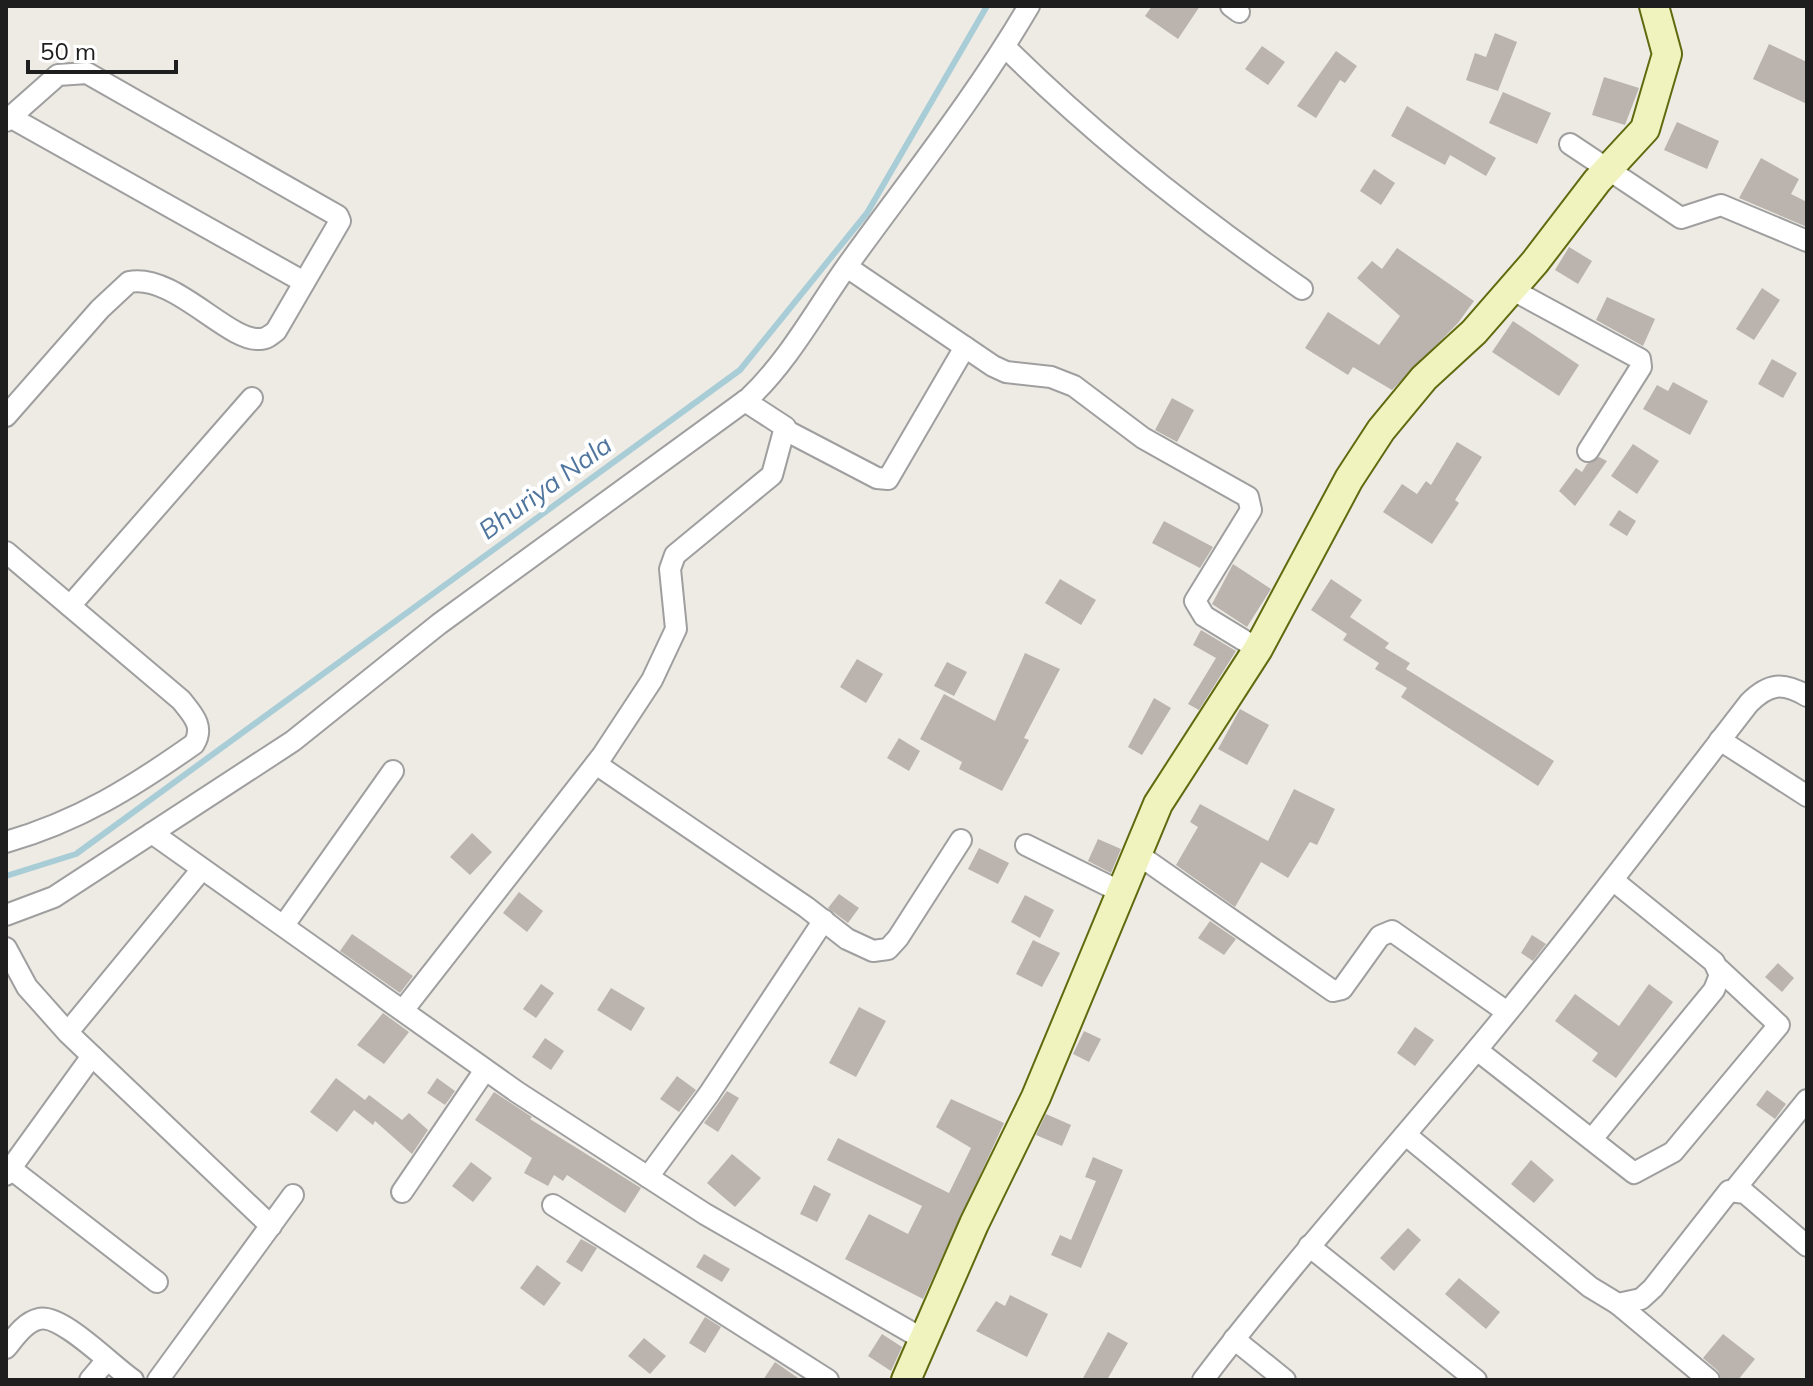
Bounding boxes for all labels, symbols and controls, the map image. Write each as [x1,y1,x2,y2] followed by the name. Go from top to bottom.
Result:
[28,24,176,74] scale bar
[40,36,96,66] text: 50 m
[472,428,618,546] water label: Bhuriya Nala

